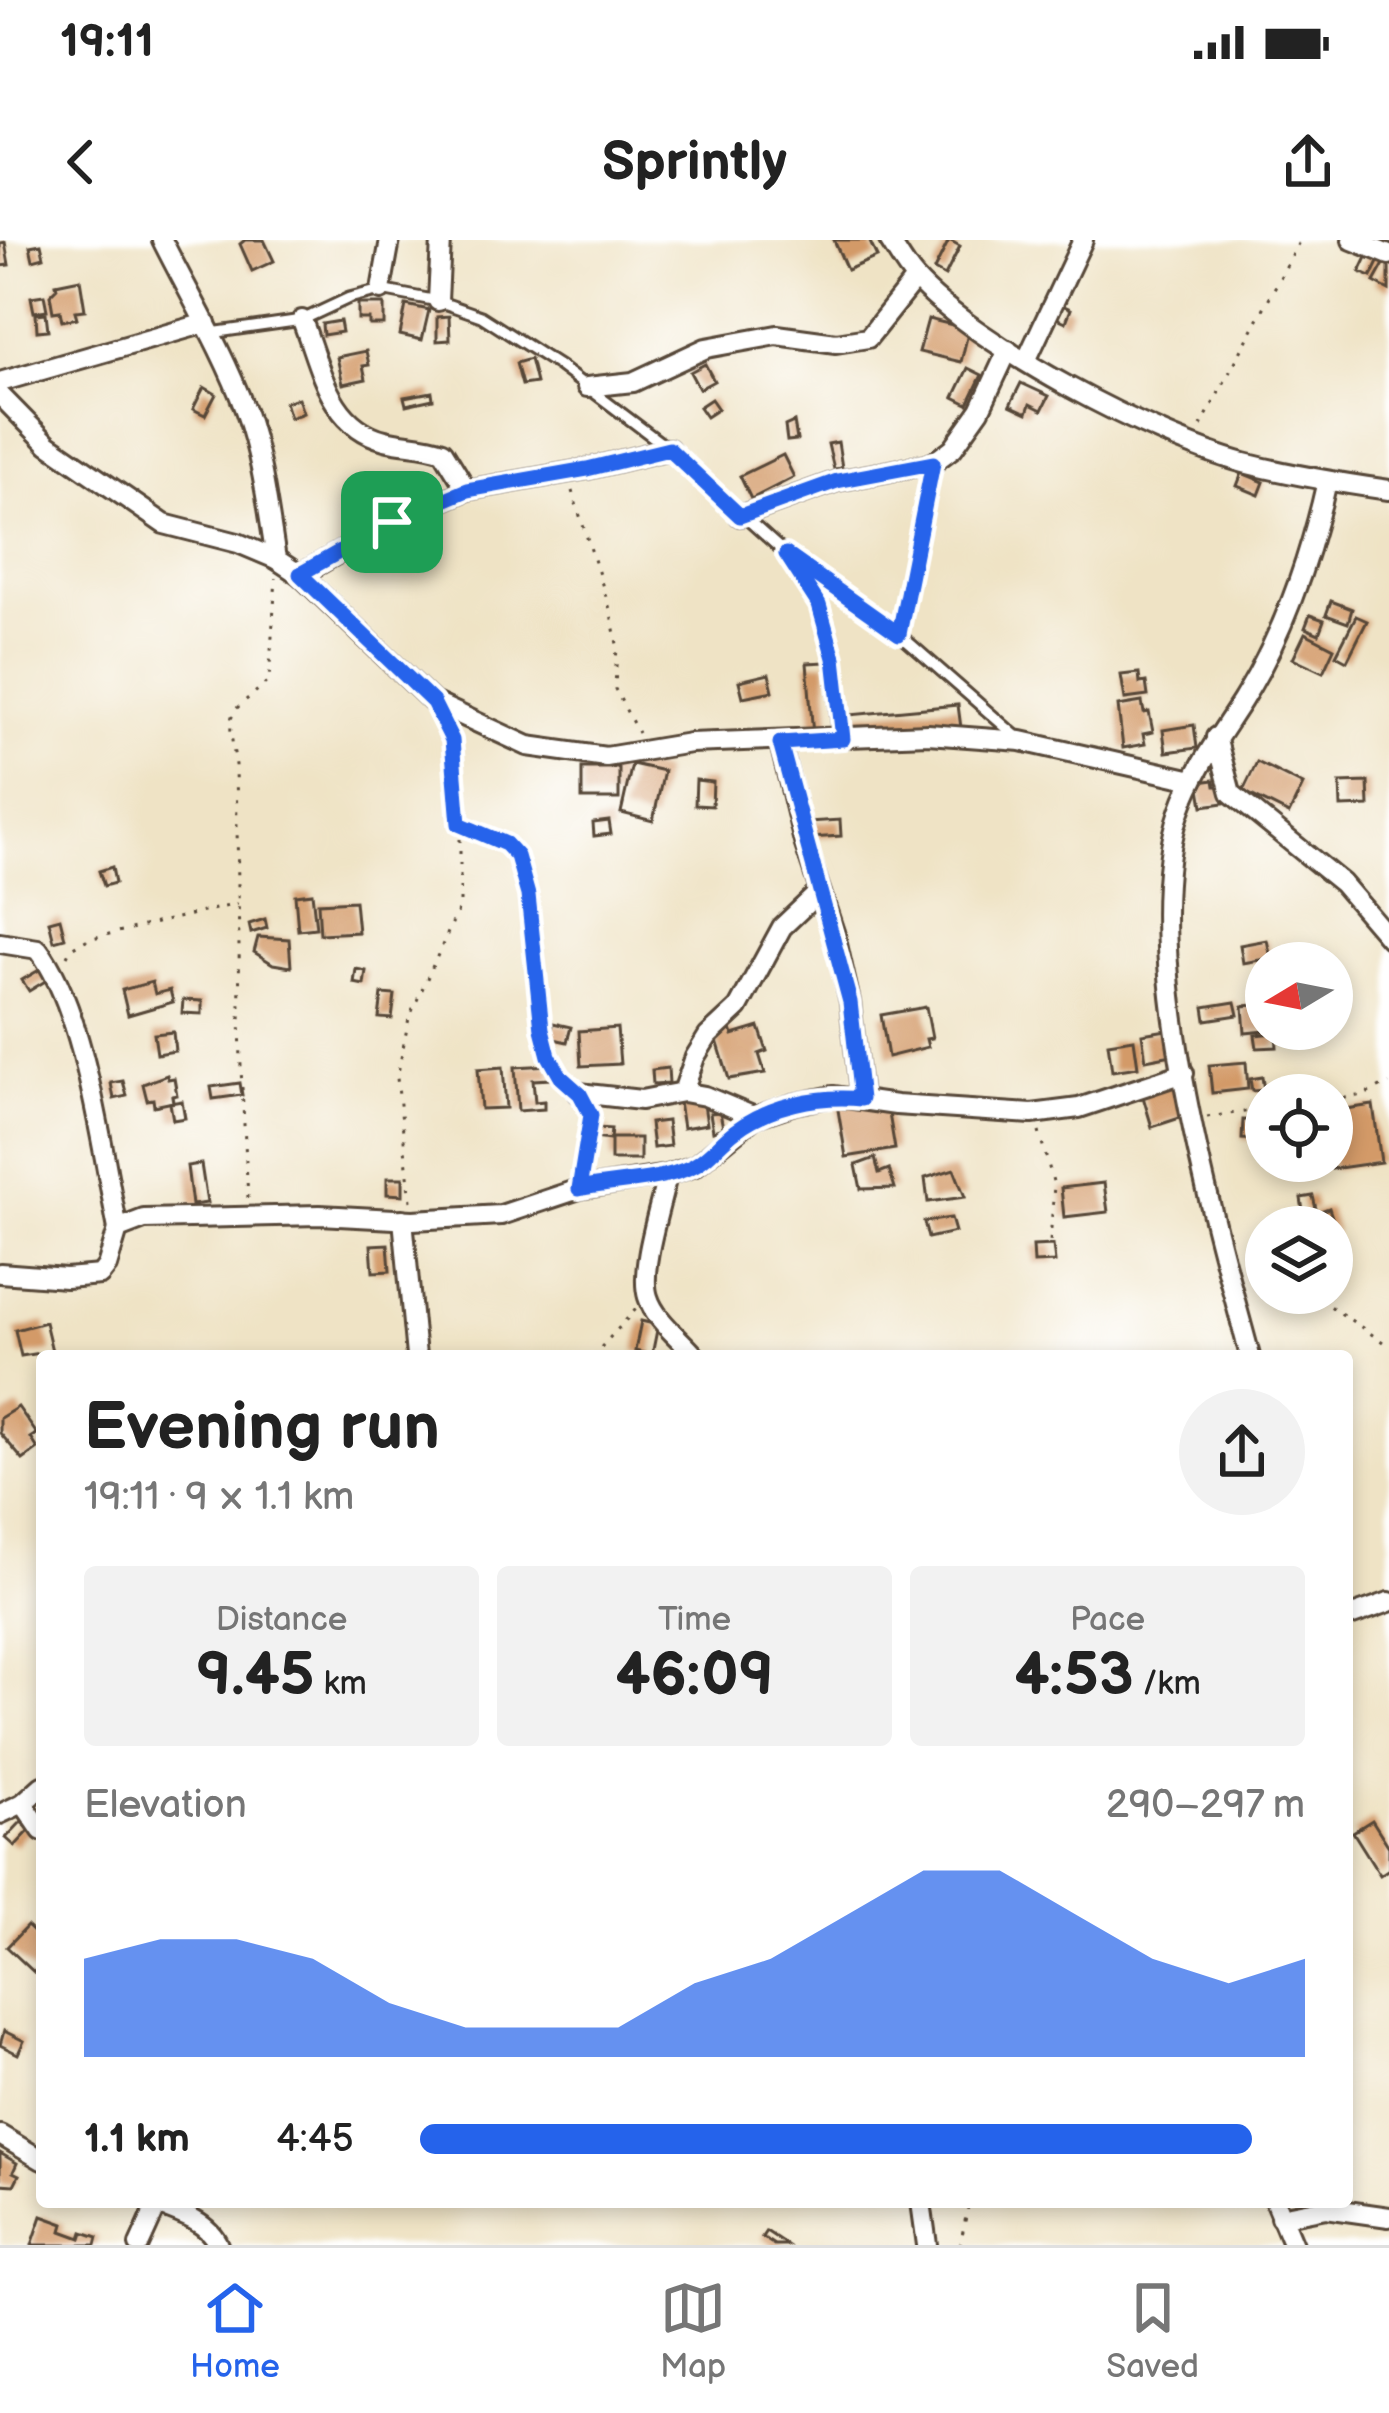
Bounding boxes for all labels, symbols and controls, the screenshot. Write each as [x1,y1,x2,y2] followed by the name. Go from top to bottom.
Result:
[60,15,154,70] text: 19:11
[48,129,114,195] icon: back
[1275,129,1341,195] icon: share
[602,130,787,195] text: Sprintly
[341,471,443,573] pin
[359,489,425,555] icon: arrive
[1245,942,1353,1050] north arrow
[1245,942,1353,1314] map controls
[1245,1074,1353,1182] button: locate
[1245,1206,1353,1314] button: layers
[84,1389,440,1468] text: Evening run
[1179,1389,1305,1515] button: share
[84,1474,354,1521] text: 19:11 · 9 × 1.1 km
[216,1600,347,1640] text: Distance
[658,1600,731,1640] text: Time
[1070,1600,1145,1640] text: Pace
[196,1640,314,1712] text: 9.45
[615,1640,774,1712] text: 46:09
[1014,1640,1134,1712] text: 4:53
[314,1664,367,1704] text: km
[1134,1664,1201,1704] text: /km
[84,1782,247,1829] text: Elevation
[1106,1782,1305,1829] text: 290–297 m
[84,2116,190,2163] text: 1.1 km
[276,2116,354,2163] text: 4:45
[190,2275,280,2387] tab: Home
[660,2275,726,2387] tab: Map
[1106,2275,1199,2387] tab: Saved

